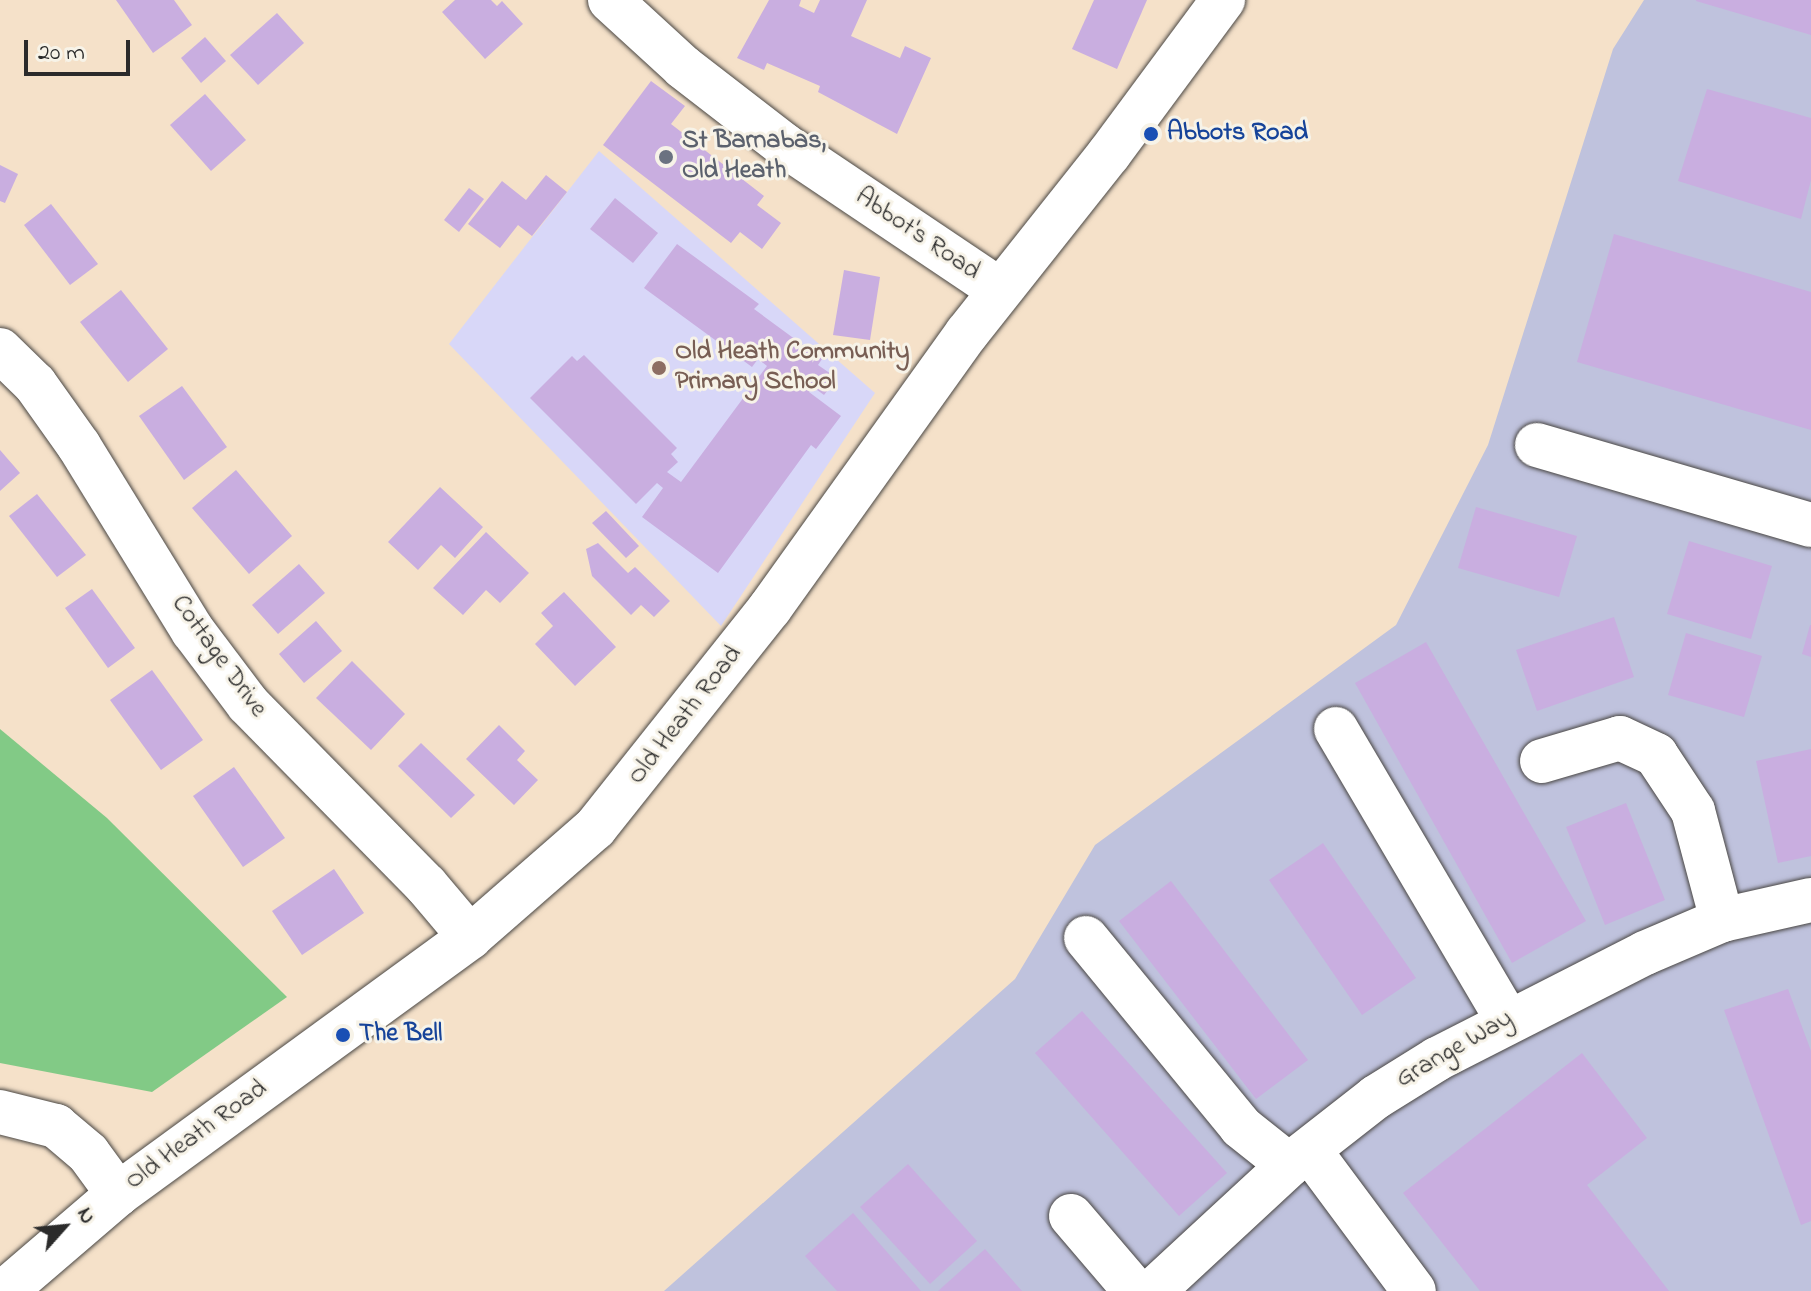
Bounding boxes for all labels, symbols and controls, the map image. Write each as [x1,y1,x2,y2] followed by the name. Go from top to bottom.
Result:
[28,24,134,74] scale bar
[38,36,85,71] text: 20 m
[1167,118,1308,150] place label: Abbots Road
[1142,125,1160,143] marker: Abbots Road
[682,126,826,188] place label: St Barnabas, Old Heath
[657,148,675,166] marker: St Barnabas, Old Heath
[849,182,985,288] street label: Abbot's Road
[675,337,910,398] place label: Old Heath Community Primary School
[650,359,668,377] marker: Old Heath Community Primary School
[163,590,273,724] street label: Cottage Drive
[622,640,750,792] street label: Old Heath Road
[1391,1004,1519,1096] street label: Grange Way
[359,1019,442,1051] place label: The Bell
[334,1026,352,1044] marker: The Bell
[120,1074,274,1198] street label: Old Heath Road
[24,1187,104,1267] north arrow
[68,1202,103,1230] text: N

